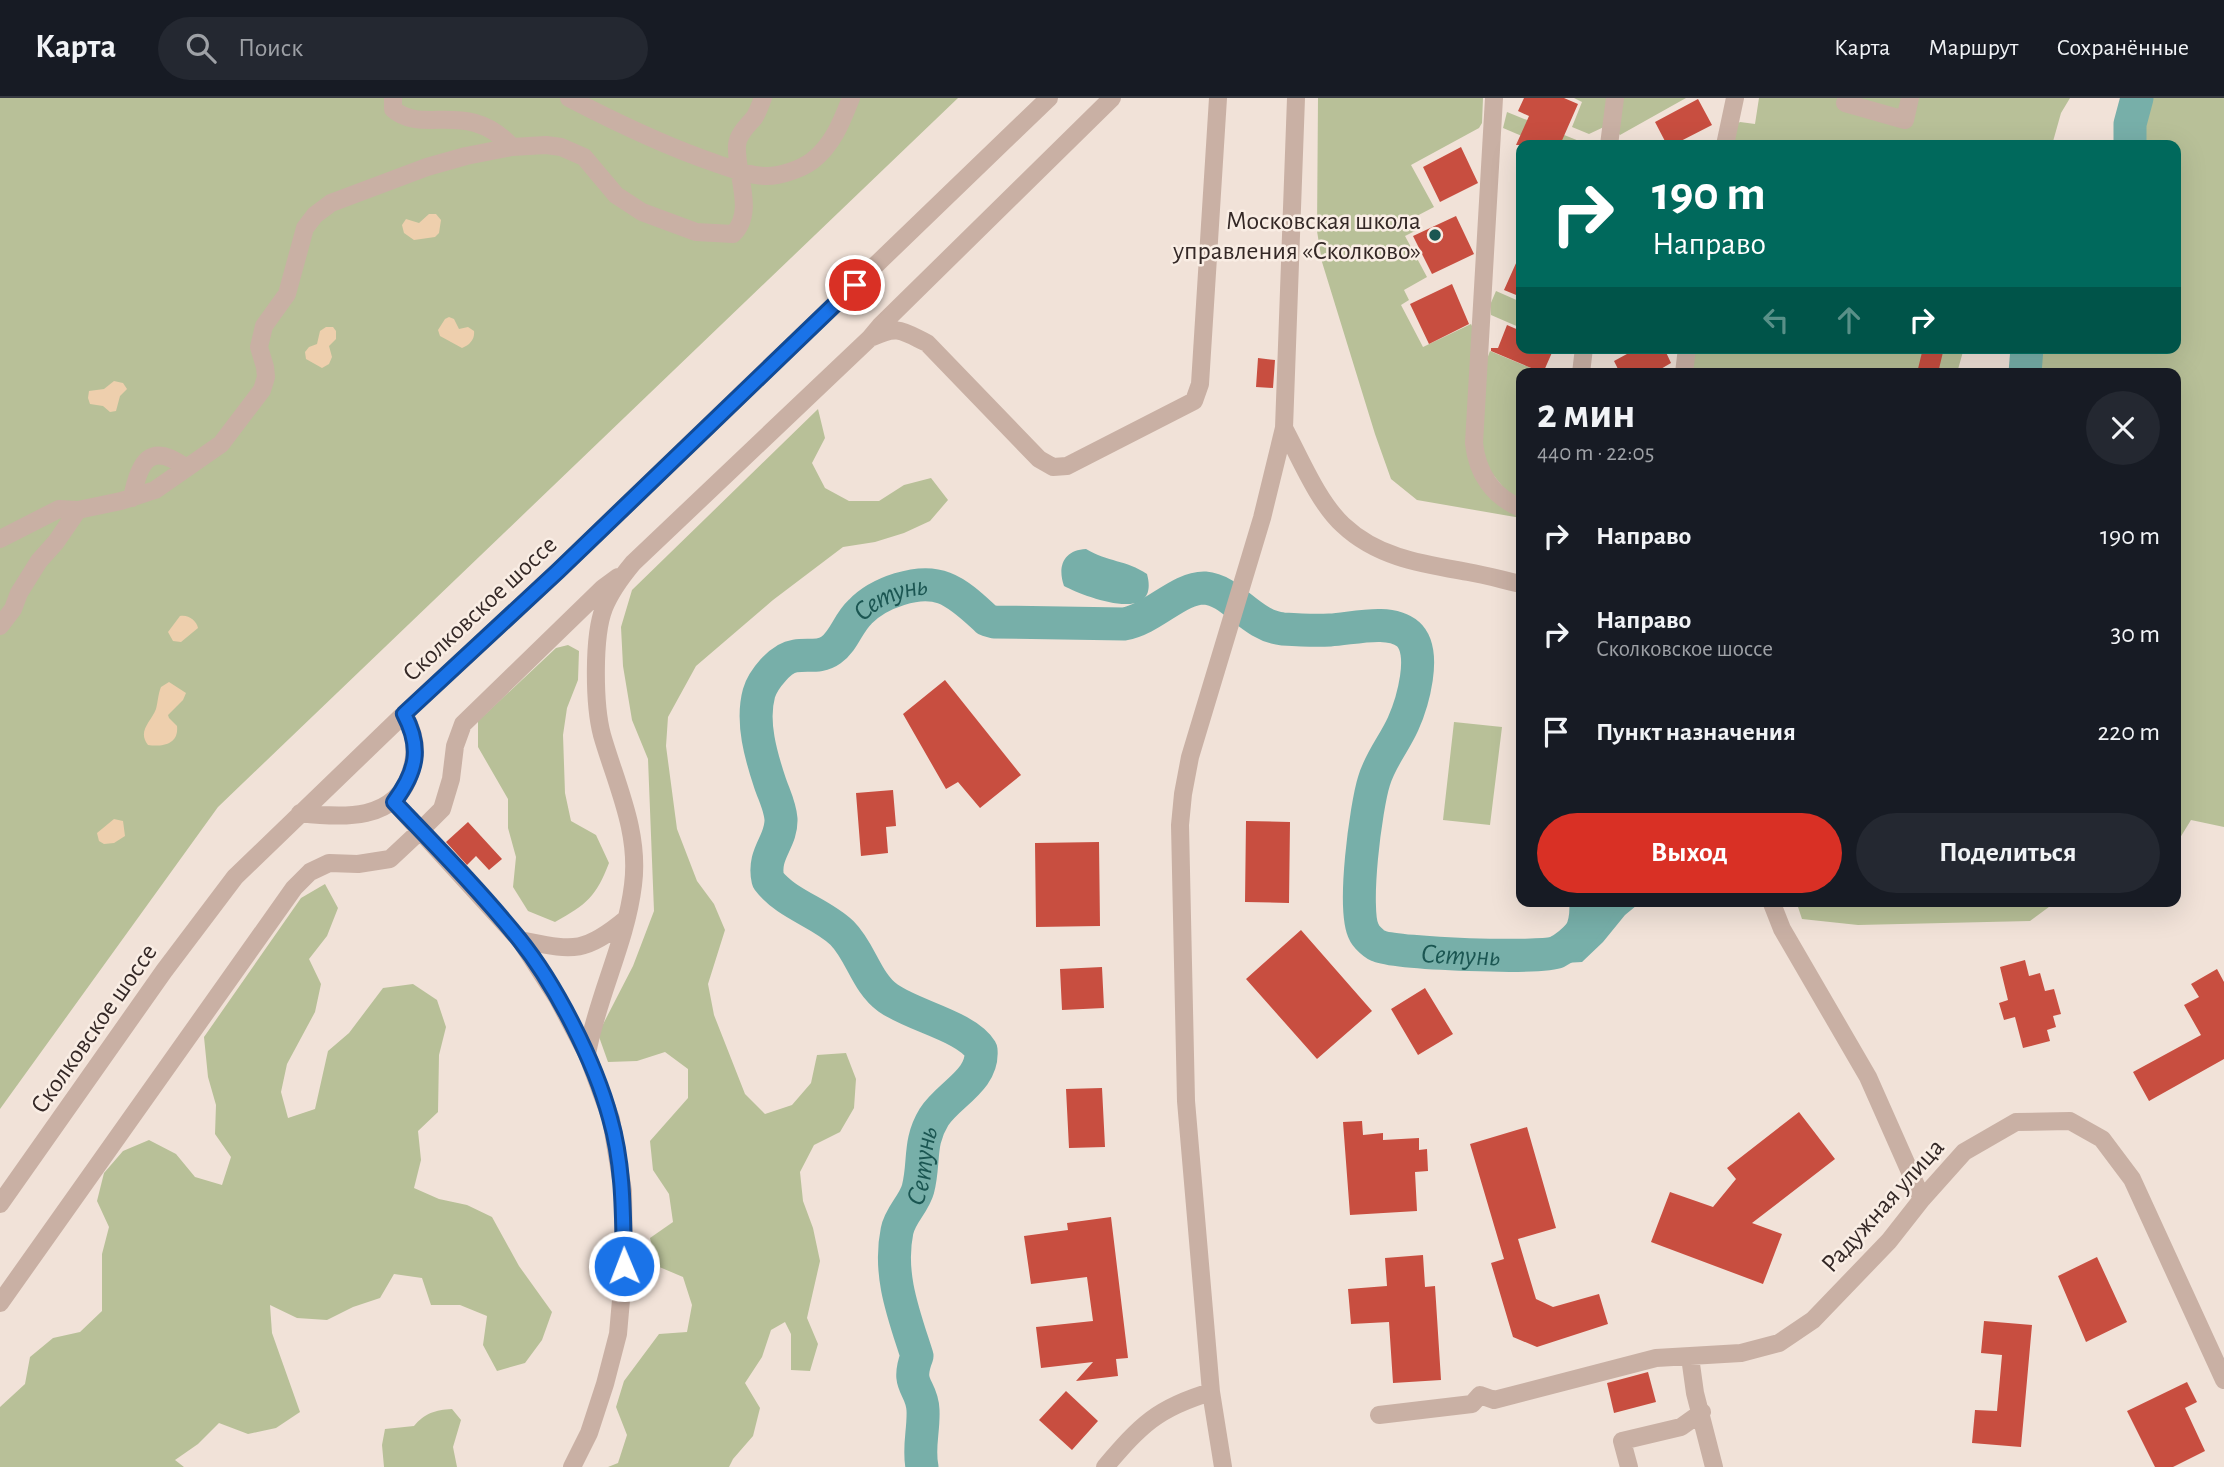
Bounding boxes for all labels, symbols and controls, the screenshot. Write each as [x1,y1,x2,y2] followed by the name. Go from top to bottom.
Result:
[158,17,648,80] search box
[182,29,220,67] icon: search
[35,31,116,64] text: Карта
[238,35,303,61] text: Поиск
[1834,36,1890,60] text: Карта
[1928,36,2018,60] text: Маршрут
[2056,36,2189,60] text: Сохранённые
[1537,168,1628,259] icon: right
[1652,170,1766,219] text: 190 m
[1172,208,1421,264] place label: Московская школа управления «Сколково»
[1427,227,1443,243] marker: Московская школа управления «Сколково»
[1652,228,1766,260] text: Направо
[825,255,885,315] pin
[836,266,874,304] icon: arrive
[1757,301,1795,339] icon: left
[1830,301,1868,339] icon: ahead
[1903,301,1941,339] icon: right
[2086,391,2160,465] button: close
[1537,393,1635,435] text: 2 мин
[1537,442,1654,465] text: 440 m · 22:05
[1537,517,1575,555] icon: right
[1596,523,1691,549] text: Направо
[2100,523,2160,549] text: 190 m
[398,531,562,687] street label: Сколковское шоссе
[848,573,928,627] water label: Сетунь
[1596,607,1691,633] text: Направо
[1537,615,1575,653] icon: right
[2110,621,2160,647] text: 30 m
[1596,638,1773,661] text: Сколковское шоссе
[1537,713,1575,751] icon: arrive
[1596,719,1796,745] text: Пункт назначения
[2098,719,2160,745] text: 220 m
[1537,813,1842,893] button: Выход
[1856,813,2160,893] button: Поделиться
[26,939,162,1118] street label: Сколковское шоссе
[1420,940,1501,971] water label: Сетунь
[901,1123,944,1210] water label: Сетунь
[1816,1134,1949,1277] street label: Радужная улица
[587,1229,661,1303] position arrow

